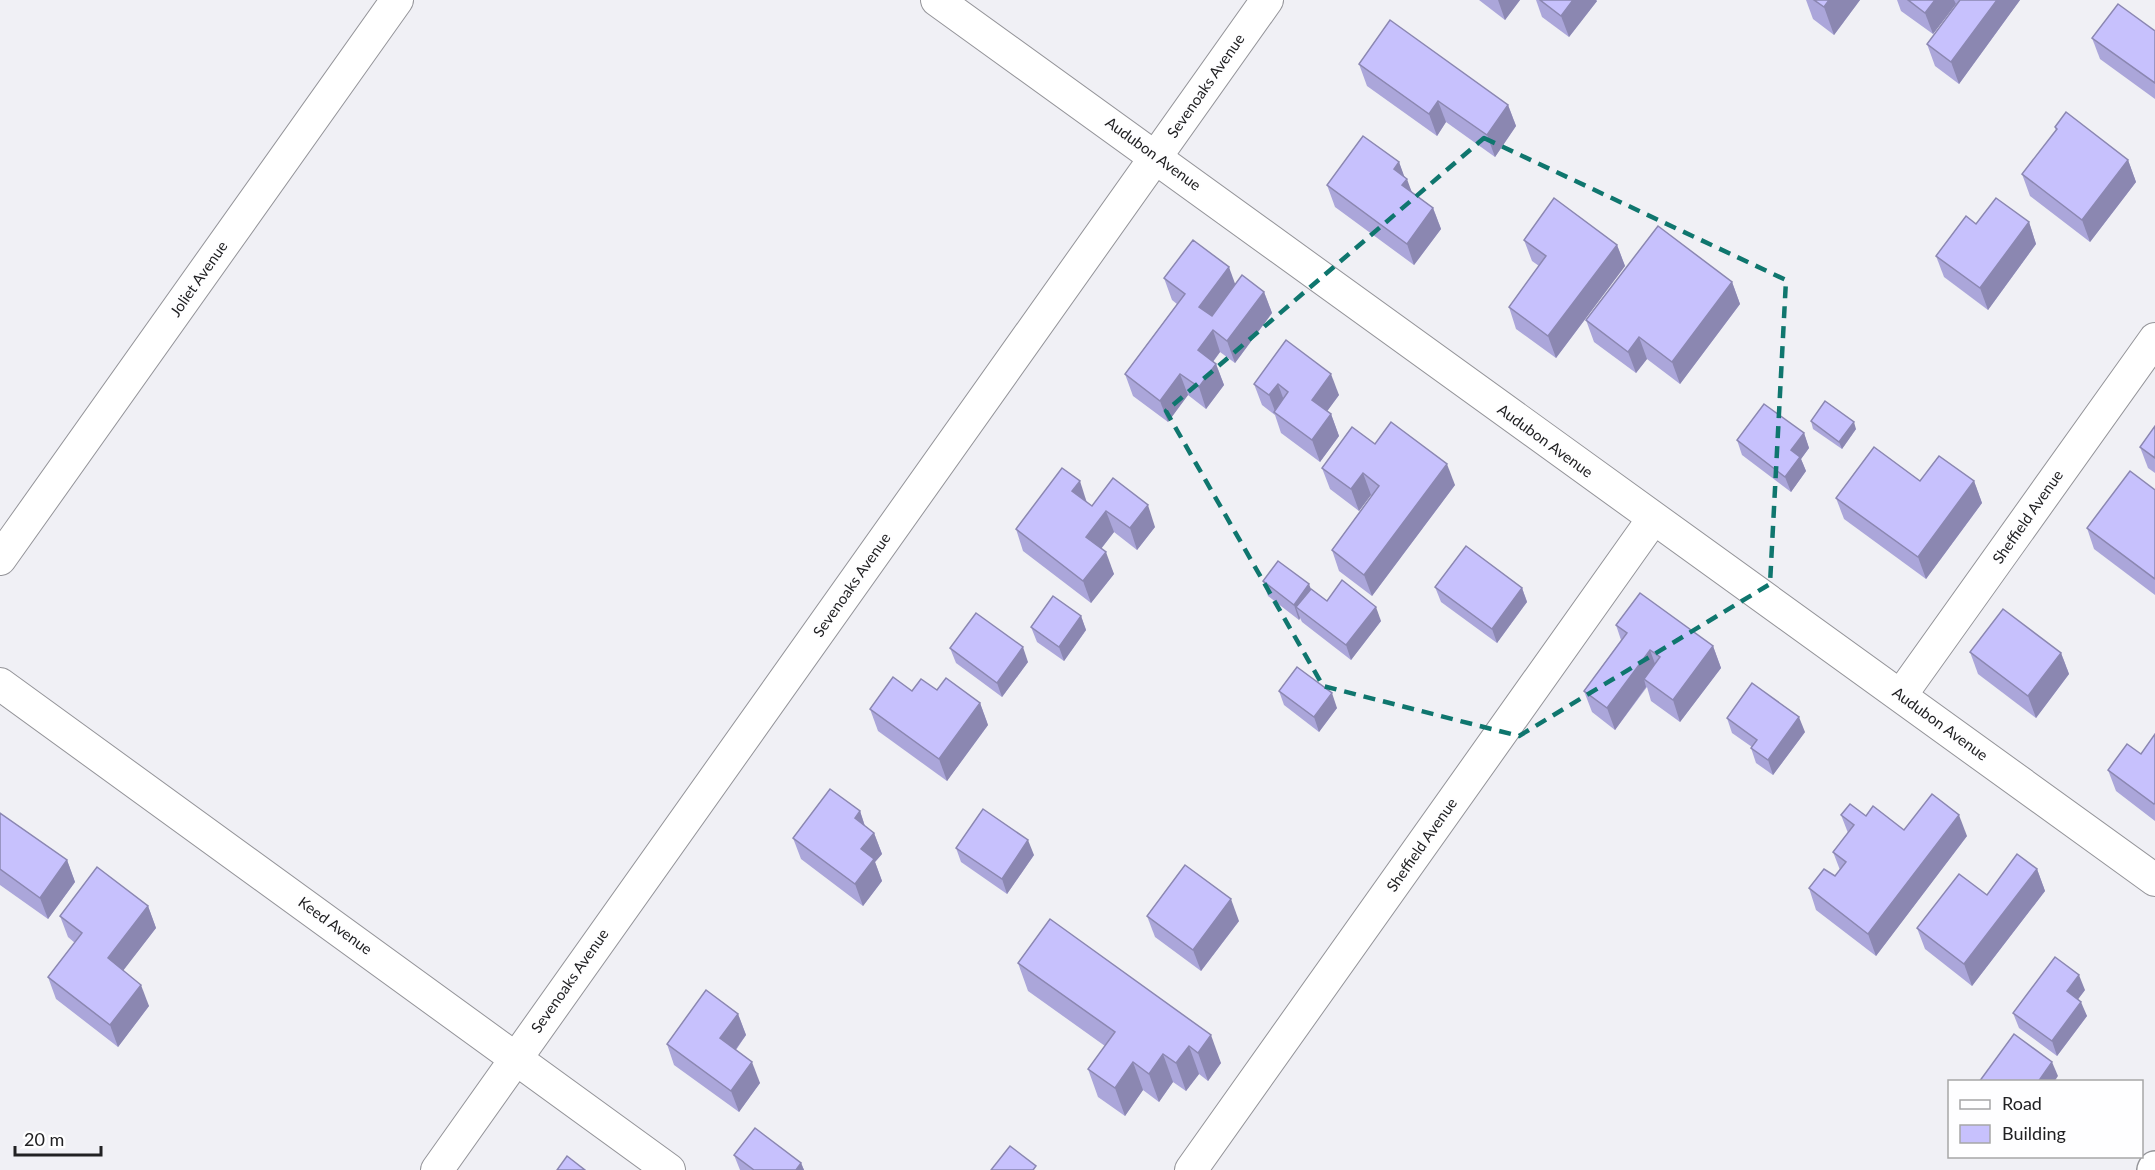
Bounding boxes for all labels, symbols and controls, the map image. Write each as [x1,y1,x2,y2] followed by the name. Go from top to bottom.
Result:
[1163,30,1248,141] street label: Sevenoaks Avenue
[1102,113,1205,194] street label: Audubon Avenue
[166,237,231,320] street label: Joliet Avenue
[1494,400,1597,481] street label: Audubon Avenue
[1988,466,2066,567] street label: Sheffield Avenue
[809,529,894,640] street label: Sevenoaks Avenue
[1889,683,1992,764] street label: Audubon Avenue
[1382,794,1460,895] street label: Sheffield Avenue
[295,892,376,958] street label: Keed Avenue
[527,925,612,1036] street label: Sevenoaks Avenue
[1948,1080,2143,1158] legend
[2002,1092,2042,1114] text: Road
[15,1119,100,1157] scale bar
[2002,1122,2066,1144] text: Building
[24,1128,64,1150] text: 20 m

